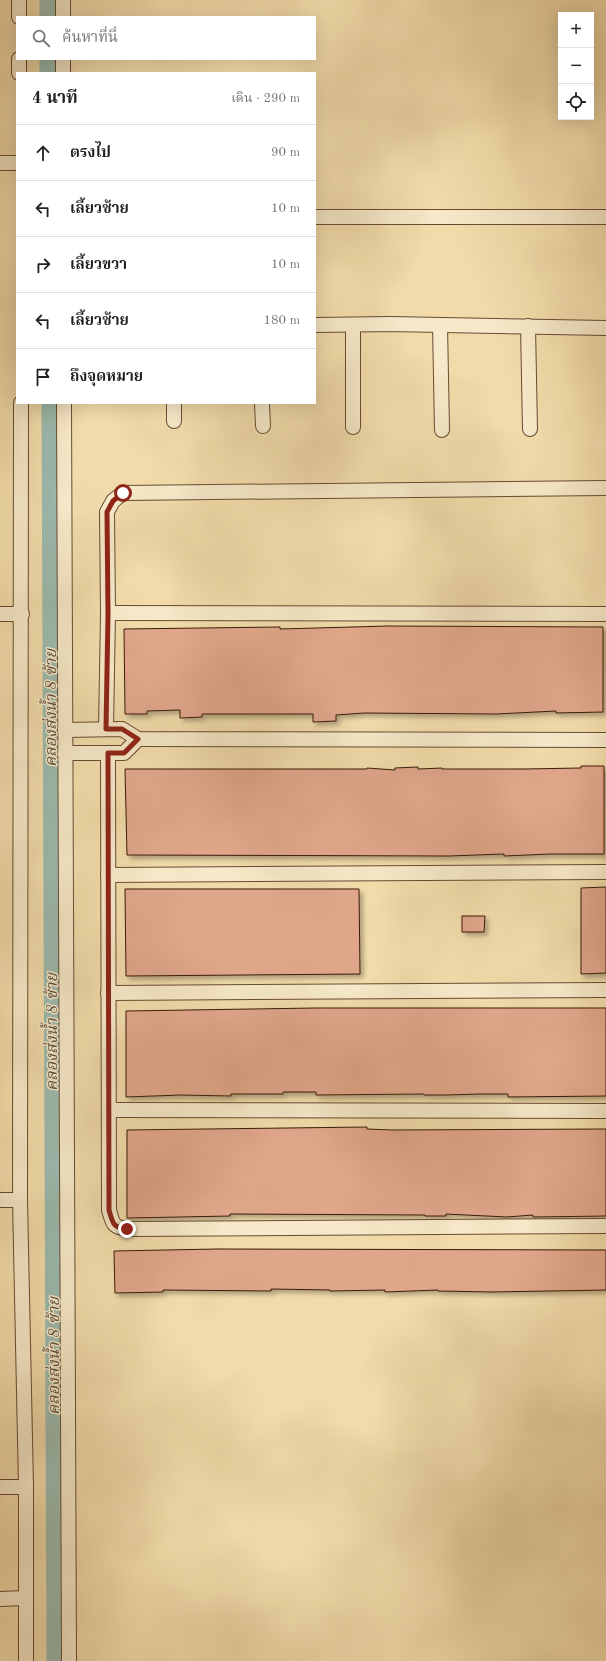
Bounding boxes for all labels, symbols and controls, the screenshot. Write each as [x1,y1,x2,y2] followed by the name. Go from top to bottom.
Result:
[558,12,594,120] map controls
[558,12,594,48] button: +
[16,16,316,60] search box
[30,27,52,49] icon: search
[62,31,118,46] text: ค้นหาที่นี่
[558,48,594,84] button: −
[558,84,594,120] button: locate
[32,90,78,107] text: 4 นาที
[231,92,300,105] text: เดิน · 290 m
[32,142,54,164] icon: ahead
[70,146,111,161] text: ตรงไป
[271,146,300,159] text: 90 m
[32,198,54,220] icon: left
[70,202,129,217] text: เลี้ยวซ้าย
[271,202,300,215] text: 10 m
[32,254,54,276] icon: right
[70,258,127,273] text: เลี้ยวขวา
[271,258,300,271] text: 10 m
[32,310,54,332] icon: left
[70,314,129,329] text: เลี้ยวซ้าย
[263,314,300,327] text: 180 m
[32,366,54,388] icon: arrive
[70,370,143,385] text: ถึงจุดหมาย
[114,484,132,502] route start
[39,648,60,767] water label: คลองส่งน้ำ 8 ซ้าย
[40,972,61,1091] water label: คลองส่งน้ำ 8 ซ้าย
[118,1220,136,1238] route end
[42,1296,63,1415] water label: คลองส่งน้ำ 8 ซ้าย

